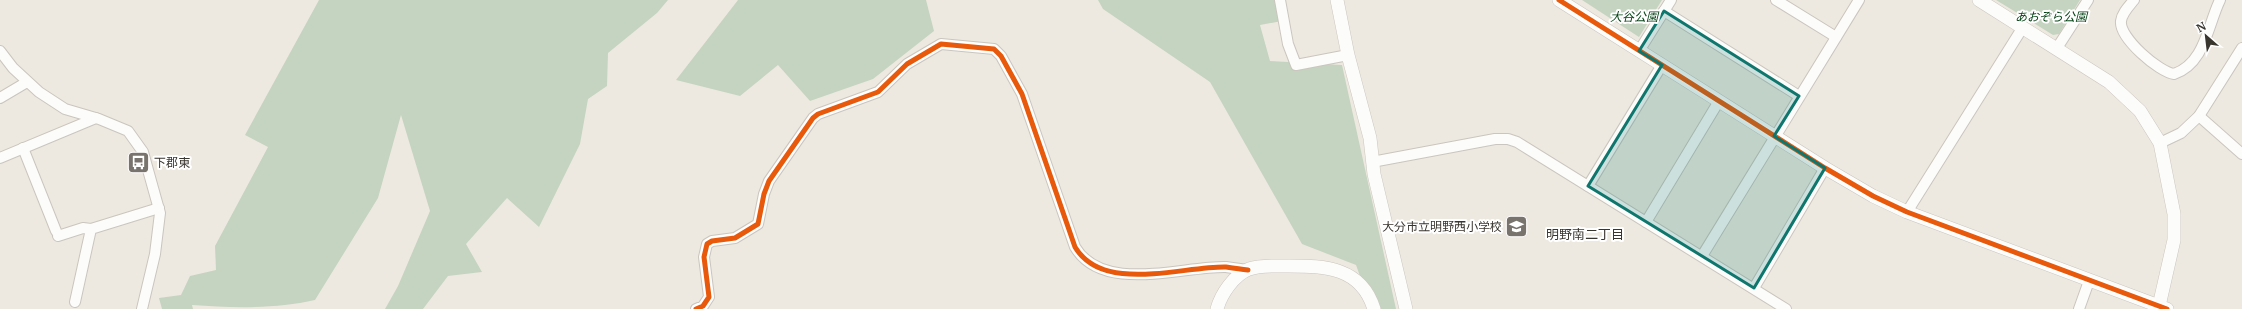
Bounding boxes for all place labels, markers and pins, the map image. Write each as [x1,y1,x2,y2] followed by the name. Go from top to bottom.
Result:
[125,149,151,175] bus stop icon: 下郡東
[154,155,190,170] place label: 下郡東
[1504,213,1530,239] school or university icon: 大分市立明野西小学校
[1382,219,1502,234] place label: 大分市立明野西小学校

